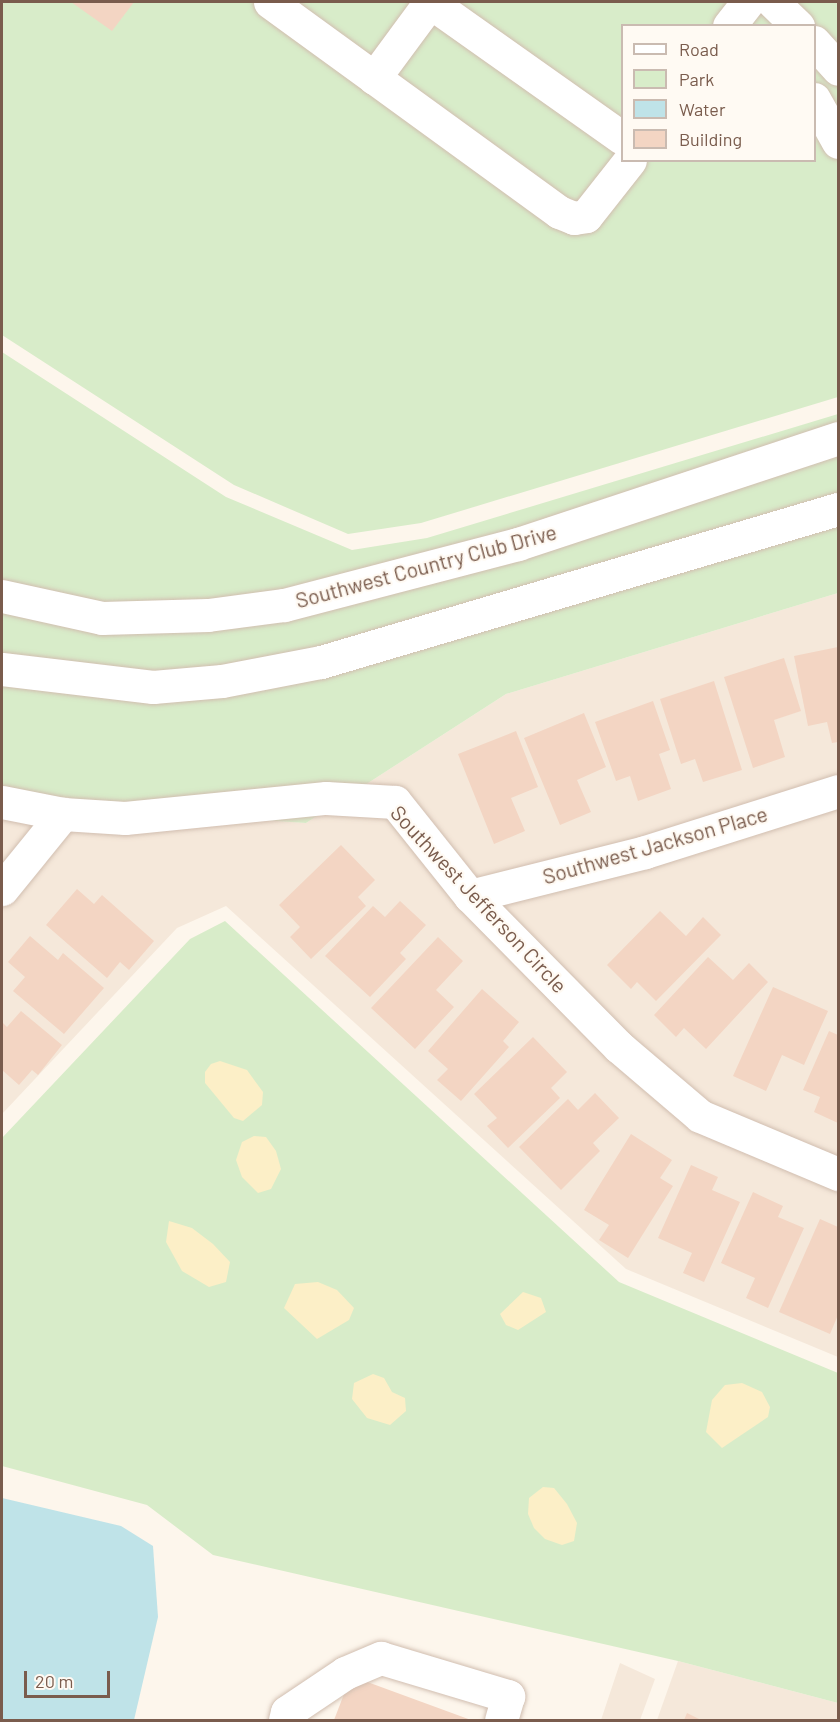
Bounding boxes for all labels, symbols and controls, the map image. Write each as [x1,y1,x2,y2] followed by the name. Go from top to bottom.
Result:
[621,24,816,162] legend
[679,38,719,60] text: Road
[679,68,714,90] text: Park
[679,98,726,120] text: Water
[679,128,742,150] text: Building
[293,519,559,613] street label: Southwest Country Club Drive
[386,800,572,998] street label: Southwest Jefferson Circle
[540,801,770,889] street label: Southwest Jackson Place
[27,1659,112,1697] scale bar
[35,1670,73,1692] text: 20 m

